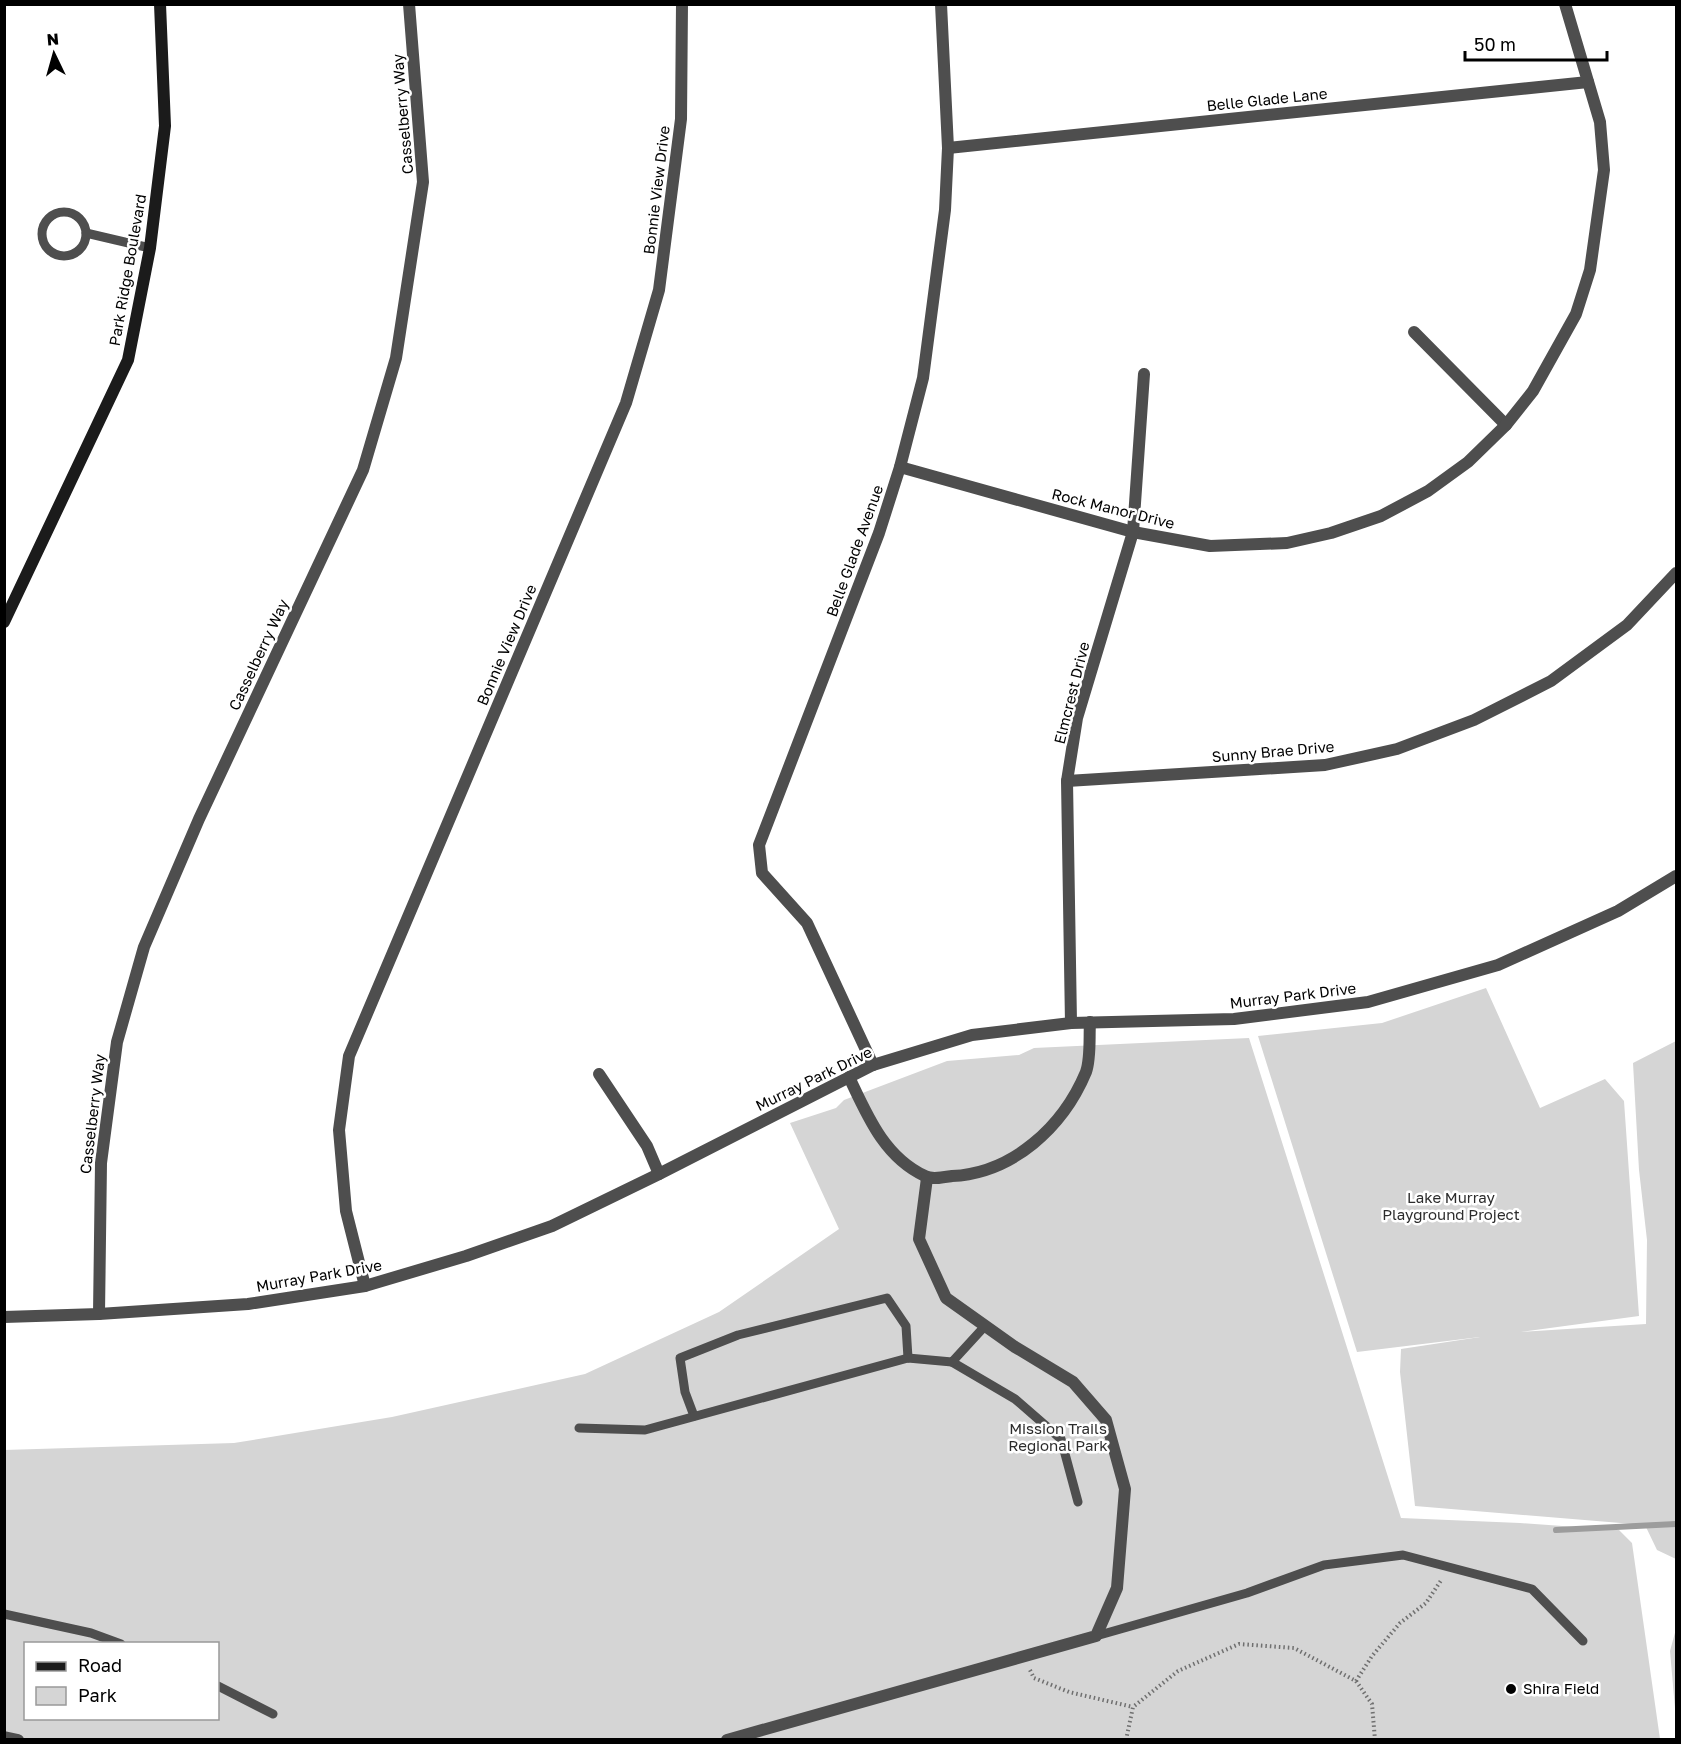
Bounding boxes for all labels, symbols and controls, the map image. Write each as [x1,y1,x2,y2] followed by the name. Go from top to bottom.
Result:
[24,24,84,84] north arrow
[1465,24,1608,62] scale bar
[46,29,60,50] text: N
[1474,33,1516,55] text: 50 m
[388,53,416,175] street label: Casselberry Way
[1206,84,1328,114] street label: Belle Glade Lane
[639,124,673,255] street label: Bonnie View Drive
[105,192,149,347] street label: Park Ridge Boulevard
[822,482,886,619] street label: Belle Glade Avenue
[1050,484,1177,532] street label: Rock Manor Drive
[472,581,540,708] street label: Bonnie View Drive
[224,596,292,713] street label: Casselberry Way
[1050,640,1092,746] street label: Elmcrest Drive
[1211,737,1335,765] street label: Sunny Brae Drive
[1229,978,1357,1012] street label: Murray Park Drive
[752,1042,875,1114] street label: Murray Park Drive
[76,1052,108,1175] street label: Casselberry Way
[1382,1188,1520,1223] park label: Lake Murray Playground Project
[255,1255,383,1295] street label: Murray Park Drive
[1008,1419,1108,1454] park label: Mission Trails Regional Park
[24,1642,219,1720] legend
[78,1654,122,1676] text: Road
[1523,1679,1599,1697] place label: Shira Field
[1504,1682,1518,1696] marker: Shira Field
[78,1684,117,1706] text: Park

